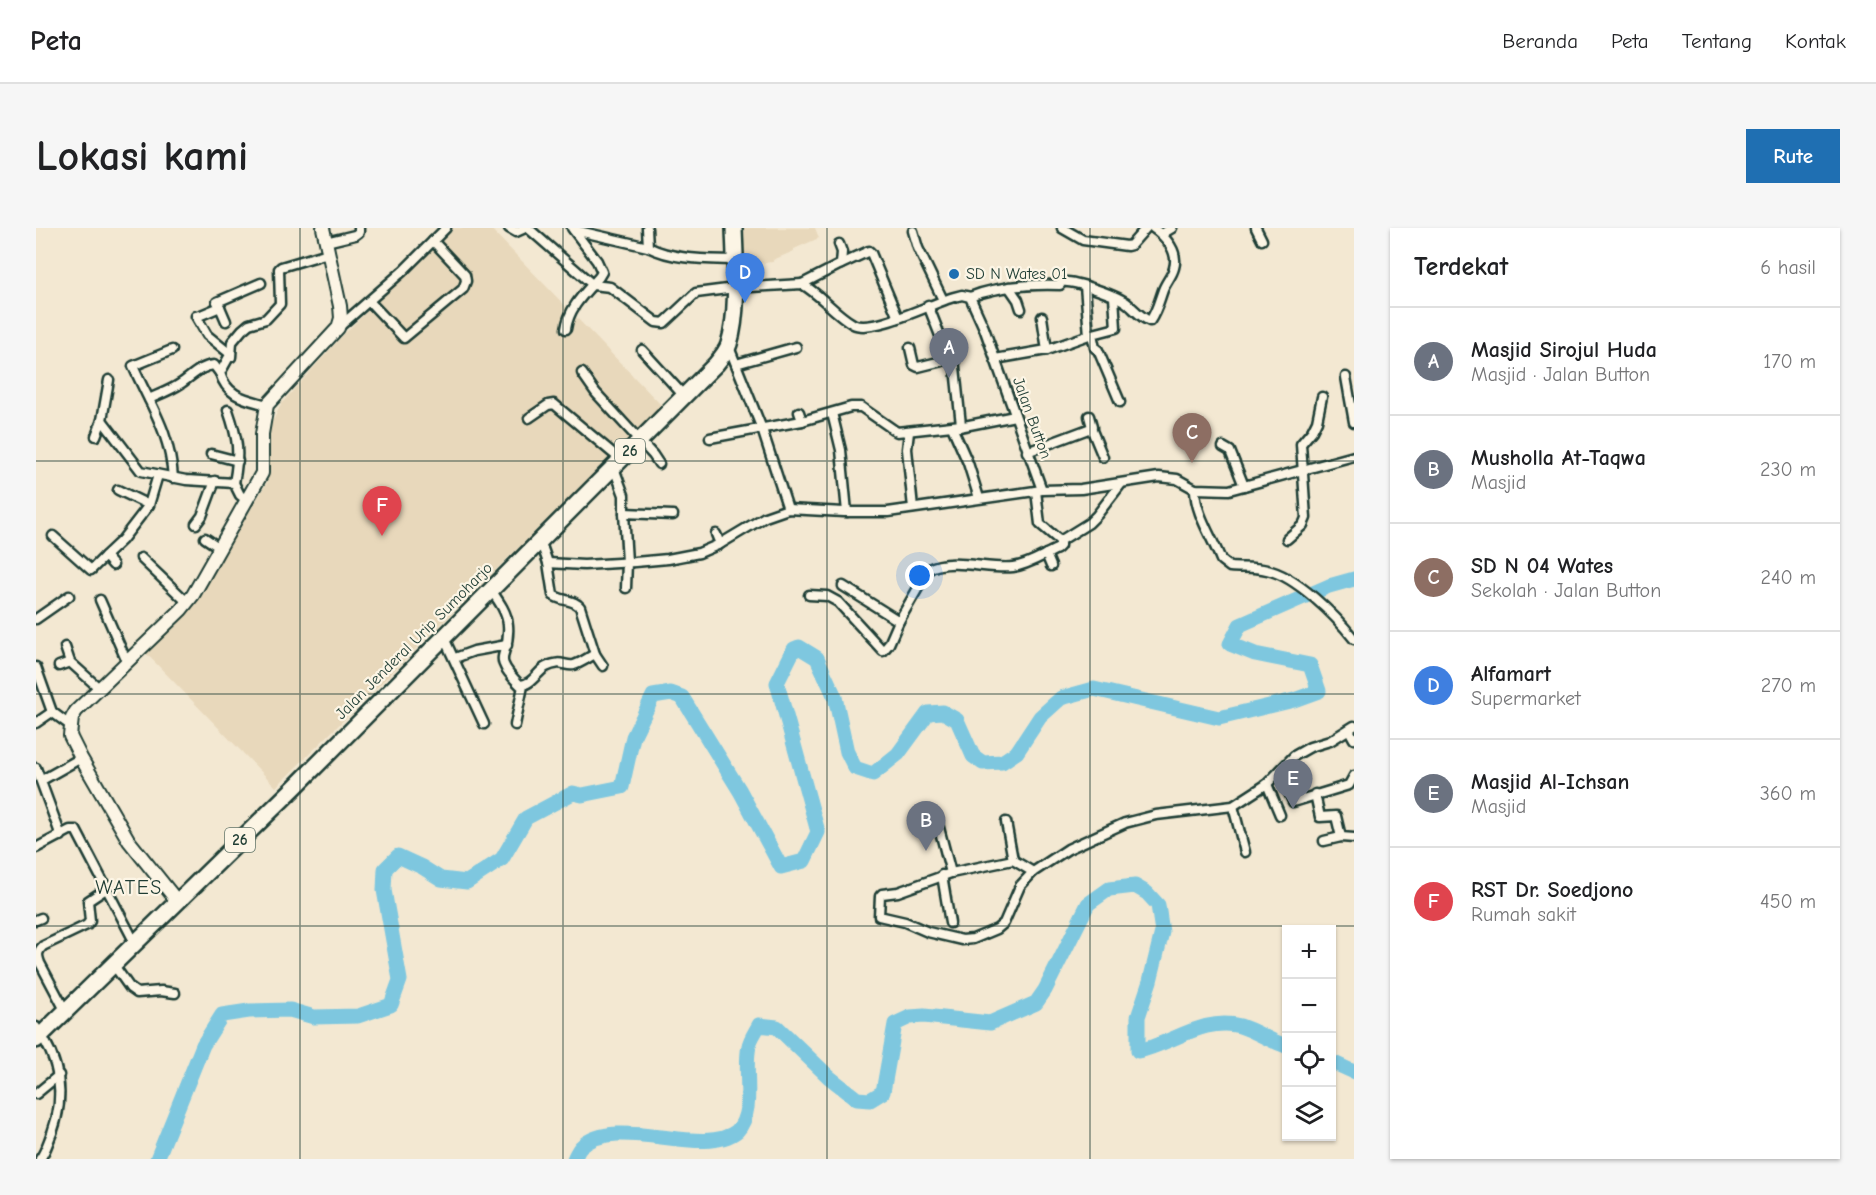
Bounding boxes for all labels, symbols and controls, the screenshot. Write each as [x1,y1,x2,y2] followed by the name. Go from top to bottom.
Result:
[30,25,82,57] text: Peta
[1502,29,1578,53] text: Beranda
[1611,29,1649,53] text: Peta
[1682,29,1752,53] text: Tentang
[1785,29,1846,53] text: Kontak
[1746,129,1840,183] button: Rute
[36,132,248,181] text: Lokasi kami
[1414,252,1508,282] text: Terdekat
[726,254,764,303] pin: D
[1760,256,1816,279] text: 6 hasil
[966,265,1067,283] place label: SD N Wates 01
[947,267,961,281] marker: SD N Wates 01
[930,328,968,378] pin: A
[1471,337,1657,363] text: Masjid Sirojul Huda
[1428,350,1439,373] text: A
[1763,350,1816,373] text: 170 m
[1471,363,1650,386] text: Masjid · Jalan Button
[1009,375,1055,461] street label: Jalan Button
[1172,414,1212,463] pin: C
[615,439,645,463] road number: 26
[1471,445,1646,471] text: Musholla At-Taqwa
[1427,458,1440,481] text: B
[1760,458,1816,481] text: 230 m
[1471,471,1526,494] text: Masjid
[362,486,402,536] pin: F
[1471,553,1613,579] text: SD N 04 Wates
[332,559,496,723] street label: Jalan Jenderal Urip Sumoharjo
[905,561,934,590] your location
[1427,566,1440,589] text: C
[1761,566,1816,589] text: 240 m
[1471,579,1661,602] text: Sekolah · Jalan Button
[1471,661,1551,687] text: Alfamart
[1427,674,1440,697] text: D
[1761,674,1816,697] text: 270 m
[1471,687,1581,710] text: Supermarket
[1274,760,1312,809] pin: E
[1471,769,1629,795] text: Masjid Al-Ichsan
[1428,782,1439,805] text: E
[1760,782,1816,805] text: 360 m
[1471,795,1526,818] text: Masjid
[906,802,946,851] pin: B
[225,828,255,852] road number: 26
[95,876,163,899] district label: WATES
[1471,877,1634,903] text: RST Dr. Soedjono
[1428,890,1439,913] text: F
[1760,890,1816,913] text: 450 m
[1471,903,1576,926] text: Rumah sakit
[1282,925,1336,1141] map controls
[1282,925,1336,979] button: +
[1282,979,1336,1033] button: −
[1282,1033,1336,1087] button: locate
[1282,1087,1336,1141] button: layers

